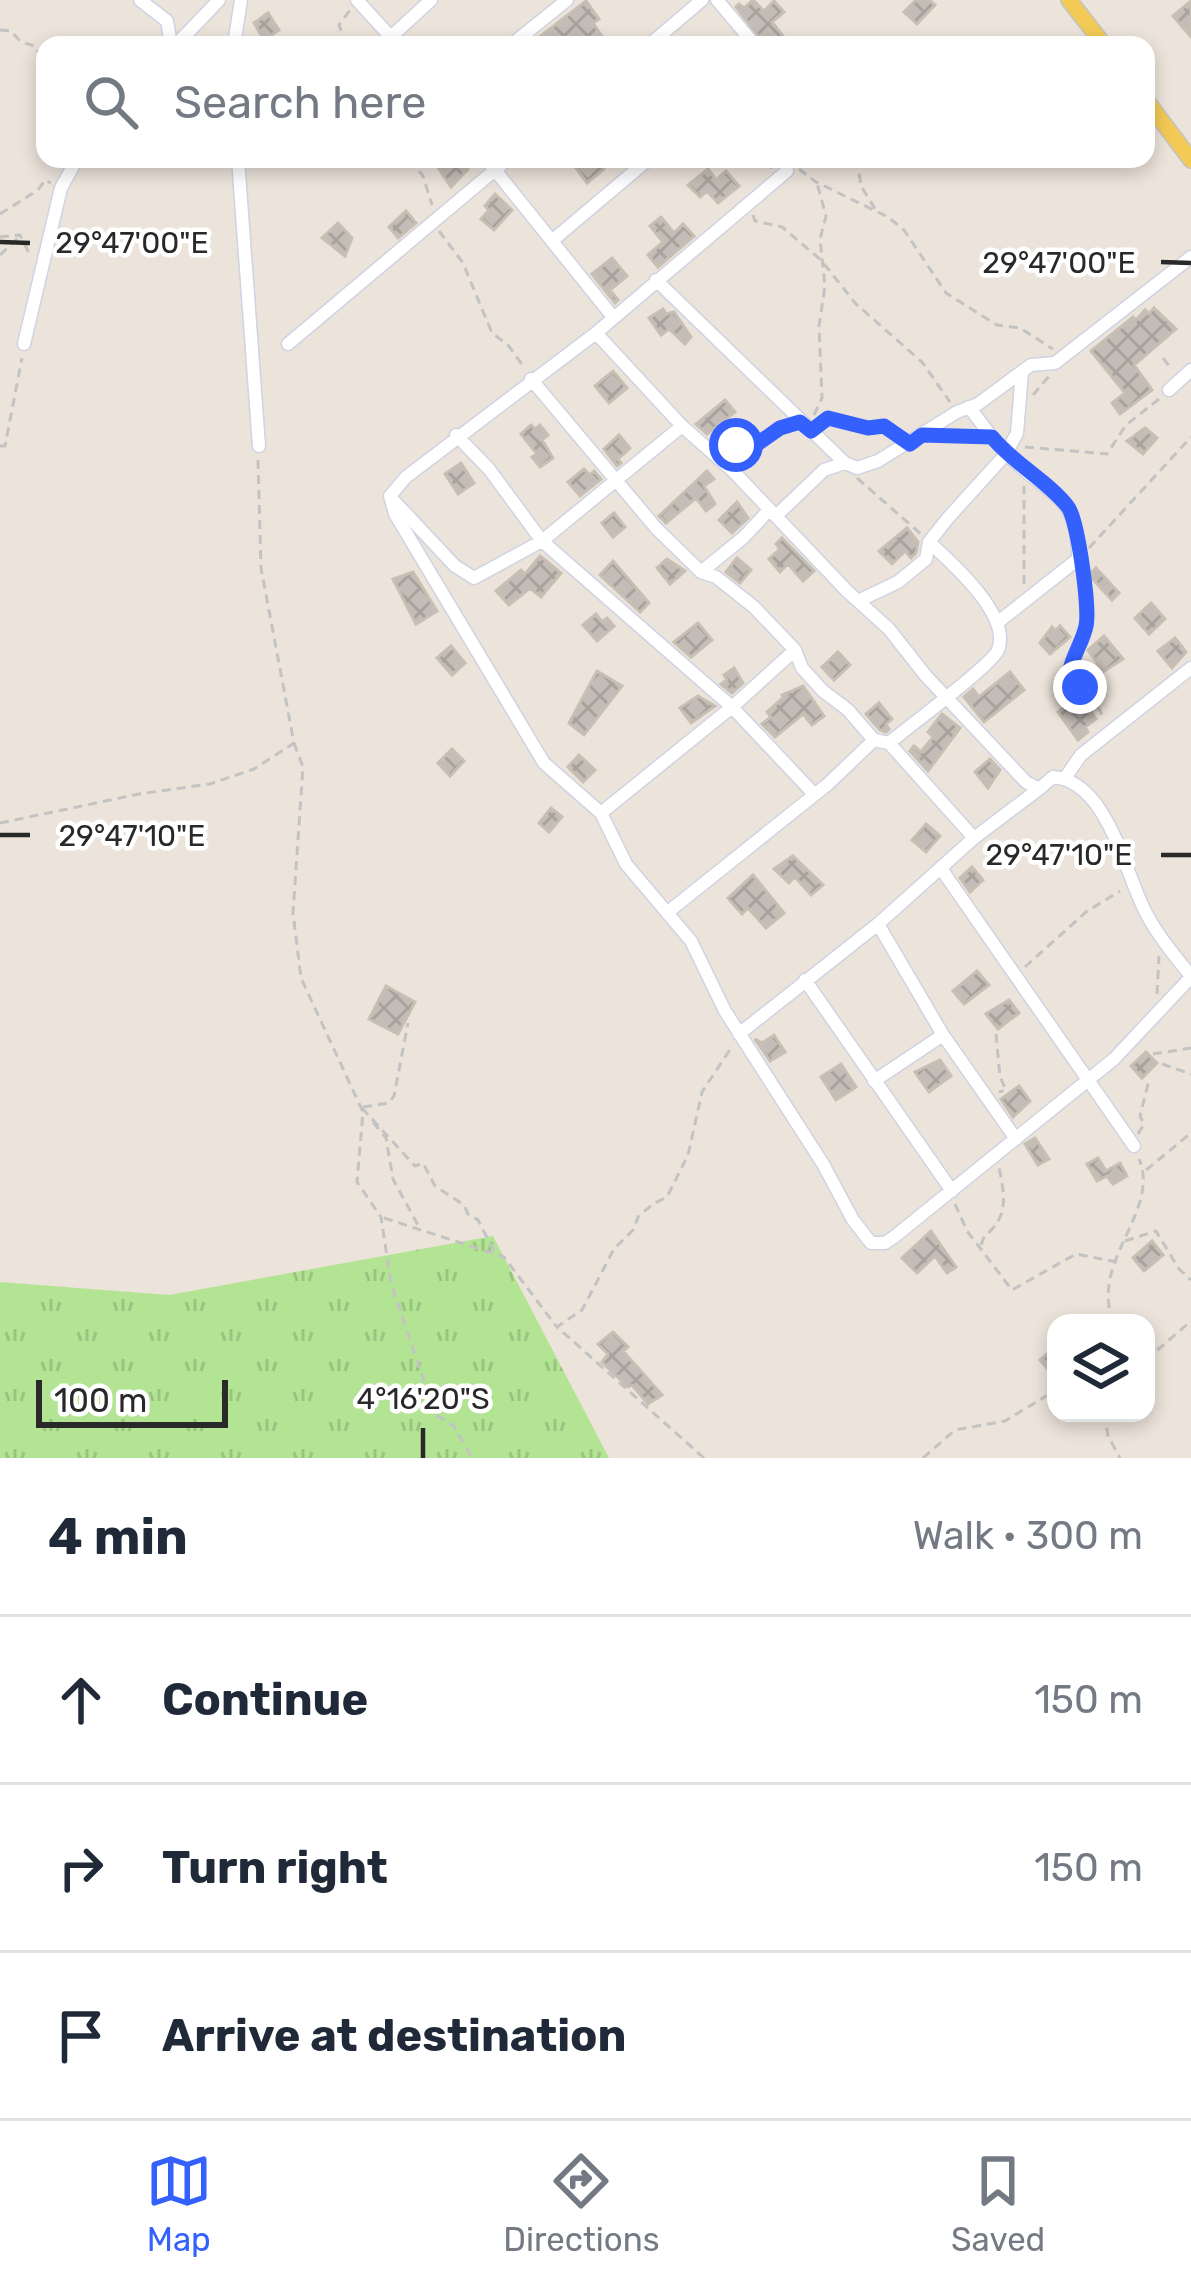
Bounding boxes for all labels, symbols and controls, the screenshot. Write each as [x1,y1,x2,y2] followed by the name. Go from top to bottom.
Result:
[36,36,1155,168] search box
[78,69,144,135] icon: search
[174,76,426,129] text: Search here
[55,225,209,261] text: 29°47'00"E
[982,245,1136,281] text: 29°47'00"E
[709,418,763,472] route start
[1053,660,1107,714] route end
[58,818,206,854] text: 29°47'10"E
[985,837,1133,873] text: 29°47'10"E
[1047,1314,1155,1422] map controls
[1047,1314,1155,1422] button: layers
[36,1374,228,1427] scale bar
[54,1381,147,1420] text: 100 m
[356,1381,490,1417] text: 4°16'20"S
[48,1506,188,1567] text: 4 min
[913,1513,1143,1559] text: Walk · 300 m
[48,1667,114,1733] icon: ahead
[162,1673,368,1726] text: Continue
[1034,1677,1143,1723] text: 150 m
[48,1835,114,1901] icon: right
[162,1841,388,1894] text: Turn right
[1034,1845,1143,1891] text: 150 m
[48,2003,114,2069] icon: arrive
[162,2009,627,2062] text: Arrive at destination
[146,2148,212,2259] tab: Map
[503,2148,660,2259] tab: Directions
[951,2148,1045,2259] tab: Saved

